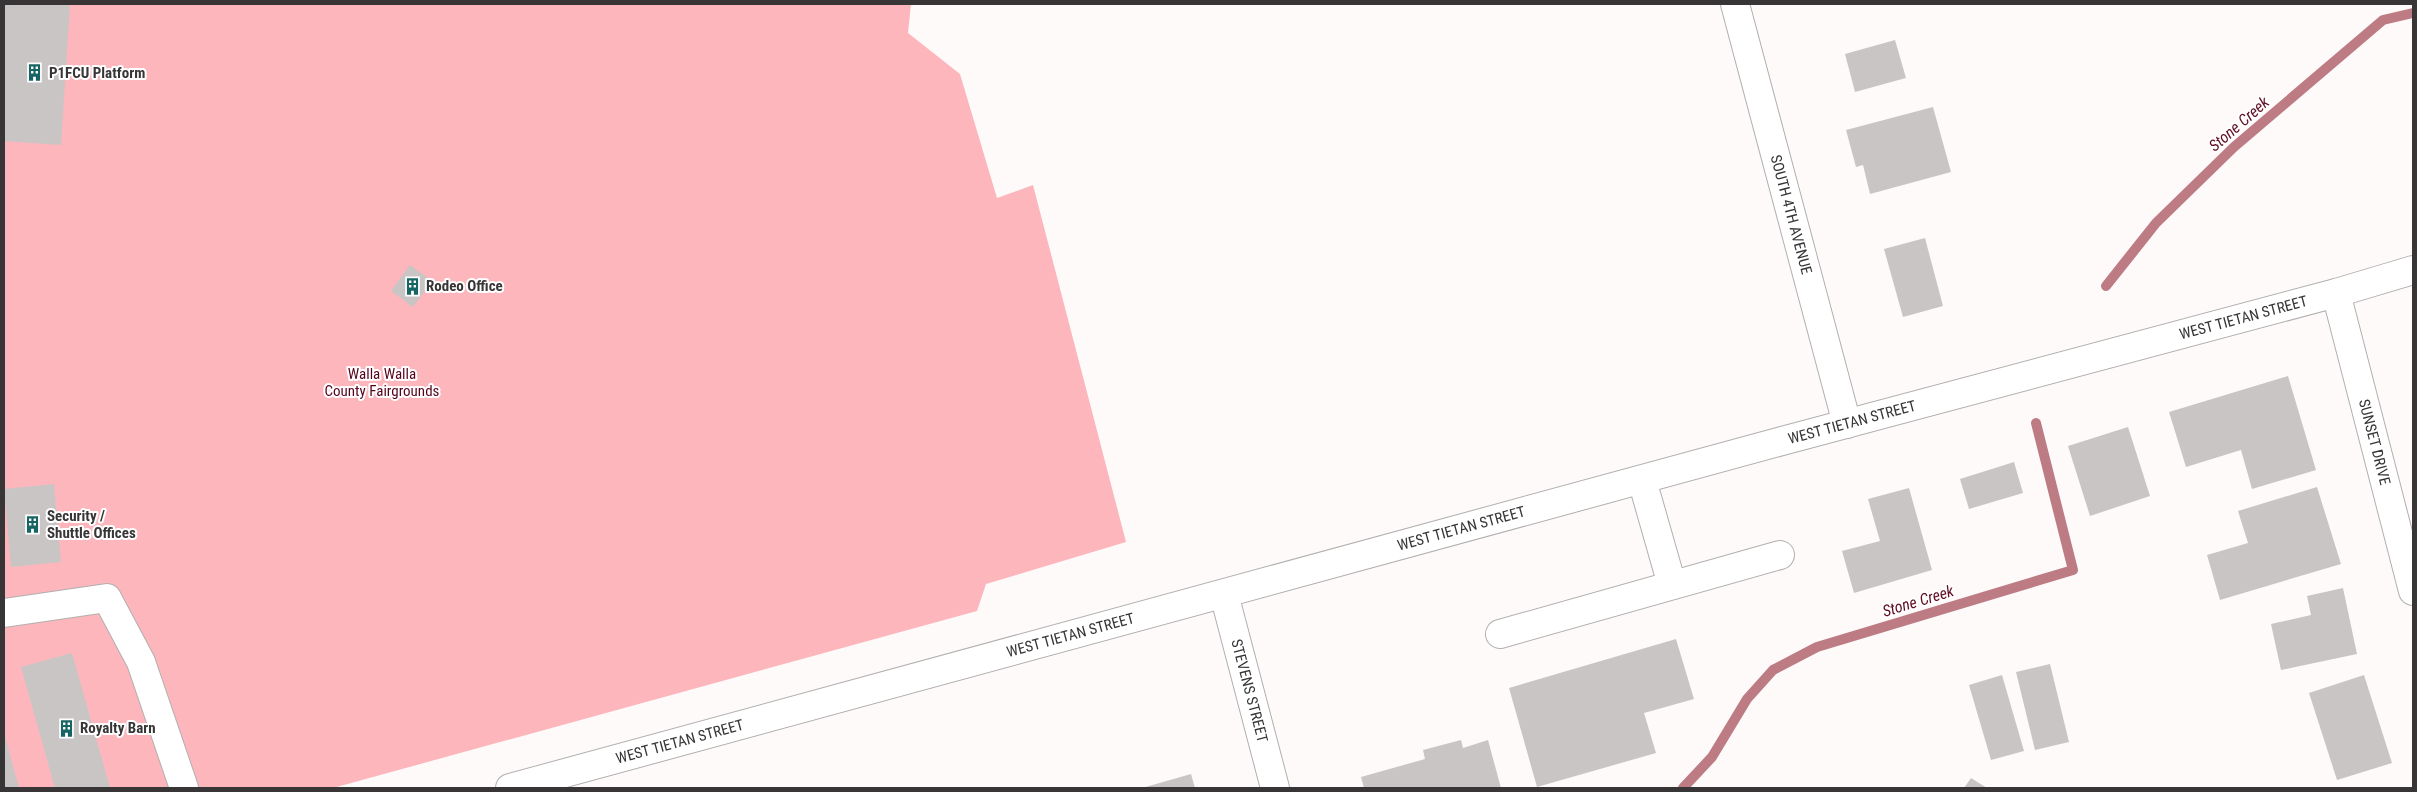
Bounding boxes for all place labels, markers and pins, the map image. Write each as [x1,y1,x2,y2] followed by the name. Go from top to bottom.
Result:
[25,63,45,83] building icon: P1FCU Platform
[49,64,145,82] place label: P1FCU Platform
[402,276,422,296] building icon: Rodeo Office
[426,277,503,295] place label: Rodeo Office
[47,507,136,542] place label: Security / Shuttle Offices
[23,515,43,535] building icon: Security / Shuttle Offices
[56,718,76,738] building icon: Royalty Barn
[80,719,156,737] place label: Royalty Barn

